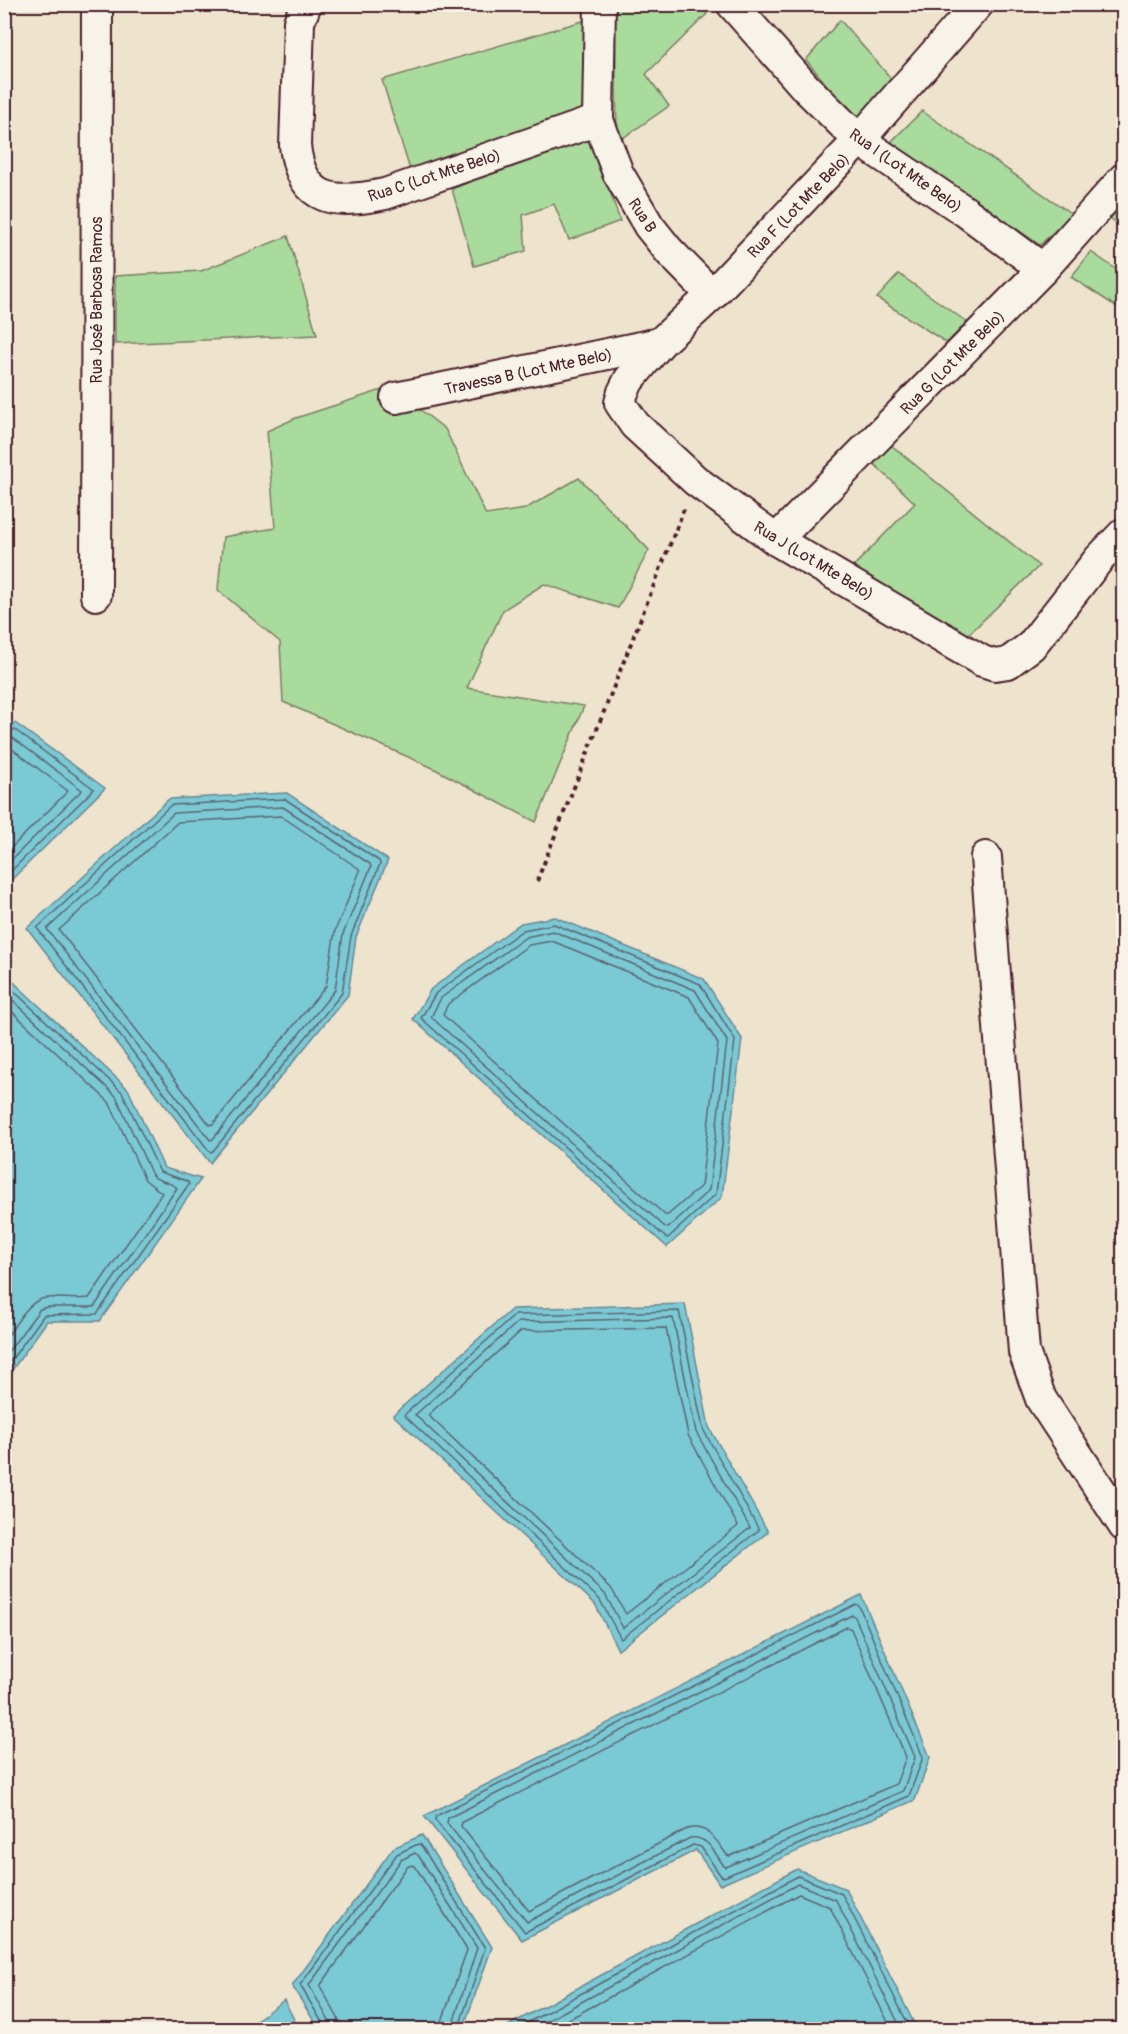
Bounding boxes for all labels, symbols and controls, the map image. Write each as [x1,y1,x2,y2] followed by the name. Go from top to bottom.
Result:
[845,124,966,217] street label: Rua I (Lot Mte Belo)
[365,145,503,207] street label: Rua C (Lot Mte Belo)
[744,149,854,262] street label: Rua F (Lot Mte Belo)
[624,194,661,237] street label: Rua B
[87,217,107,384] street label: Rua José Barbosa Ramos
[896,306,1009,419] street label: Rua G (Lot Mte Belo)
[442,344,614,400] street label: Travessa B (Lot Mte Belo)
[750,517,877,605] street label: Rua J (Lot Mte Belo)

